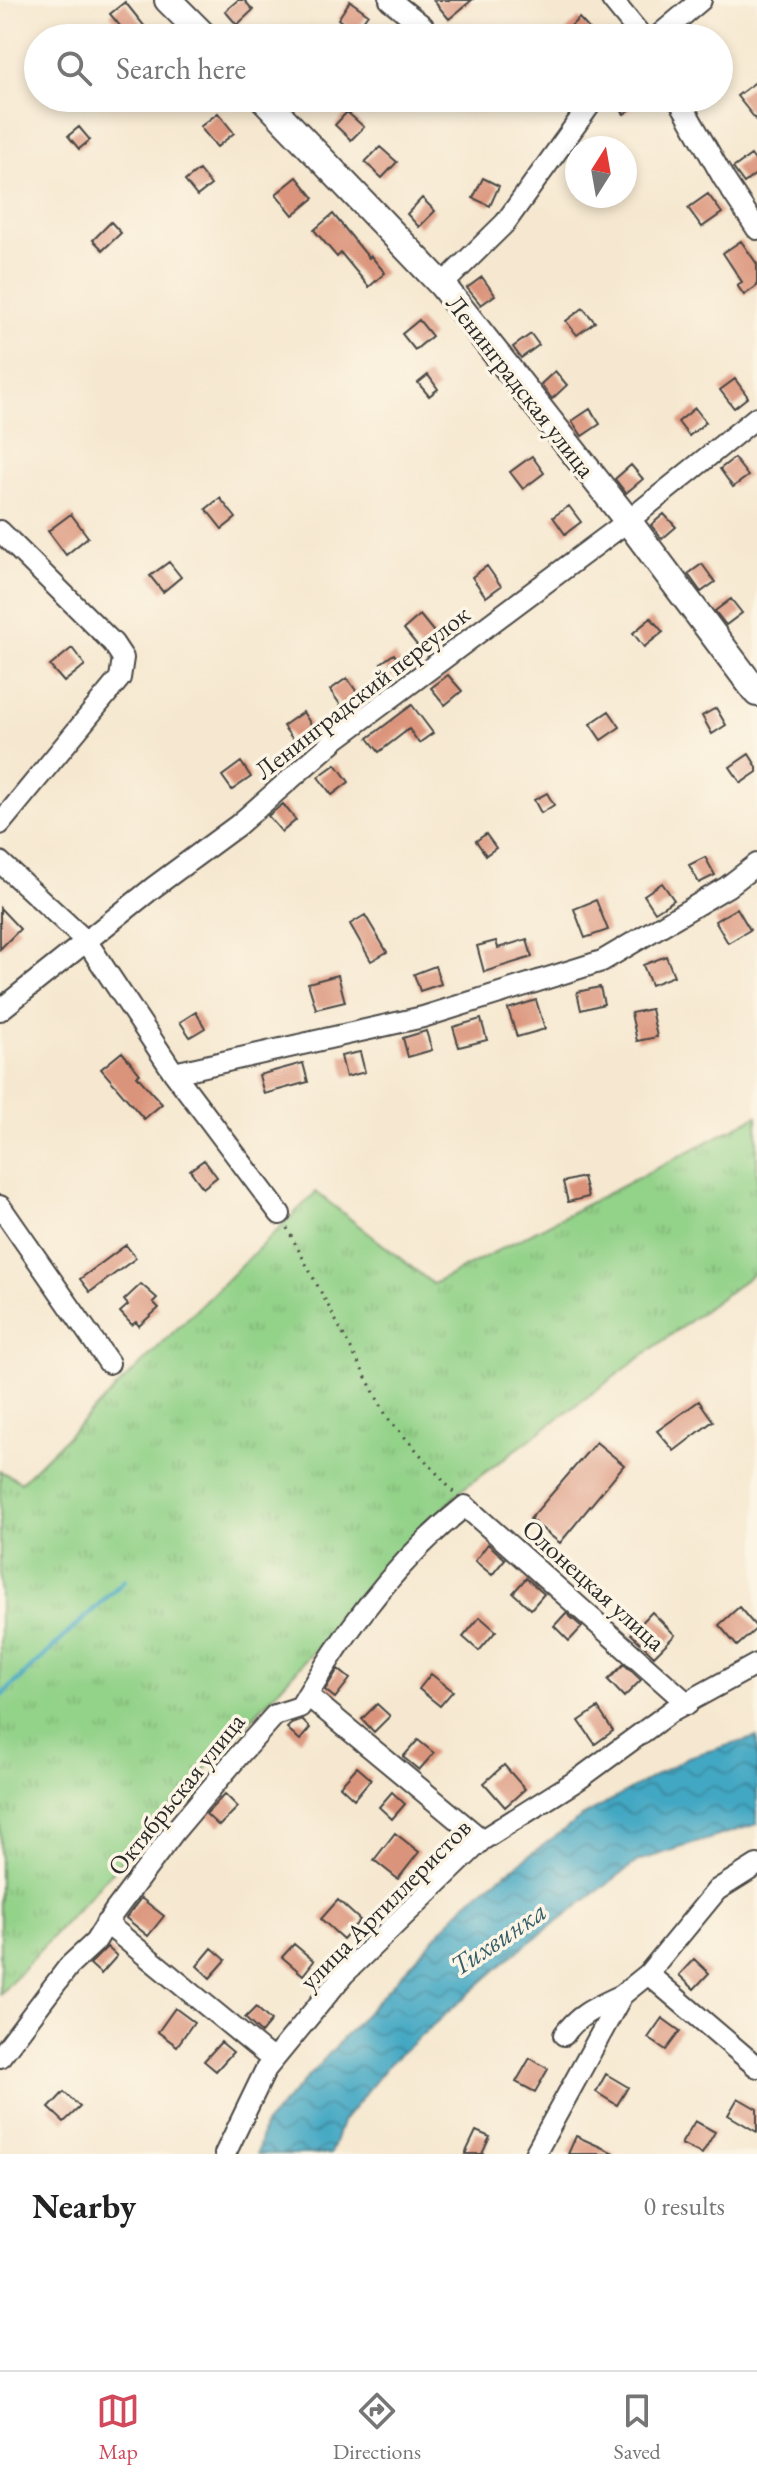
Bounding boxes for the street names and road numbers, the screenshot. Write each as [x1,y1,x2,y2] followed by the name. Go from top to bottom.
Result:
[439,287,604,485] street label: Ленинградская улица
[247,597,477,787] street label: Ленинградский переулок
[515,1512,673,1659] street label: Олонецкая улица
[100,1705,253,1883] street label: Октябрьская улица
[292,1811,478,1997] street label: улица Артиллеристов

